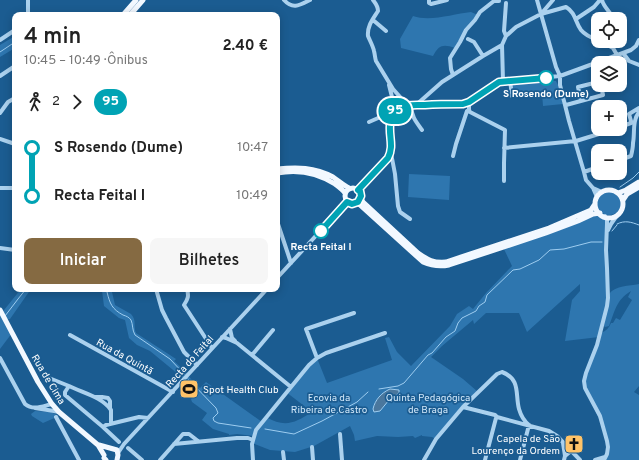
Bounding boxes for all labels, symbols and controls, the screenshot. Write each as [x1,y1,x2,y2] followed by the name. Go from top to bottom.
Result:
[591,12,627,180] map controls
[591,12,627,48] button: locate
[24,24,81,51] text: 4 min
[222,37,268,56] text: 2.40 €
[24,53,148,69] text: 10:45 – 10:49 · Ônibus
[591,56,627,92] button: layers
[538,70,554,86] marker: S Rosendo (Dume)
[503,88,589,101] place label: S Rosendo (Dume)
[24,91,46,113] icon: walk
[66,91,88,113] icon: forward
[102,93,119,110] text: 95
[52,94,60,110] text: 2
[377,98,413,124] line badge: 95
[591,100,627,136] button: +
[386,102,404,119] text: 95
[54,139,183,158] text: S Rosendo (Dume)
[237,140,268,156] text: 10:47
[591,144,627,180] button: −
[54,187,145,206] text: Recta Feital I
[236,188,268,204] text: 10:49
[313,223,329,239] marker: Recta Feital I
[24,238,142,284] button: Iniciar
[150,238,268,284] button: Bilhetes
[291,241,351,254] place label: Recta Feital I
[163,333,217,391] street label: Recta do Feital
[94,336,155,378] street label: Rua da Quintã
[28,352,68,407] street label: Rua de Cima
[178,378,200,400] sports icon: Spot Health Club
[203,384,279,397] place label: Spot Health Club
[291,392,368,417] park label: Ecovia da Ribeira de Castro
[386,392,470,417] park label: Quinta Pedagógica de Braga
[471,433,560,458] place label: Capela de São Lourenço da Ordem
[563,433,585,455] church icon: Capela de São Lourenço da Ordem

